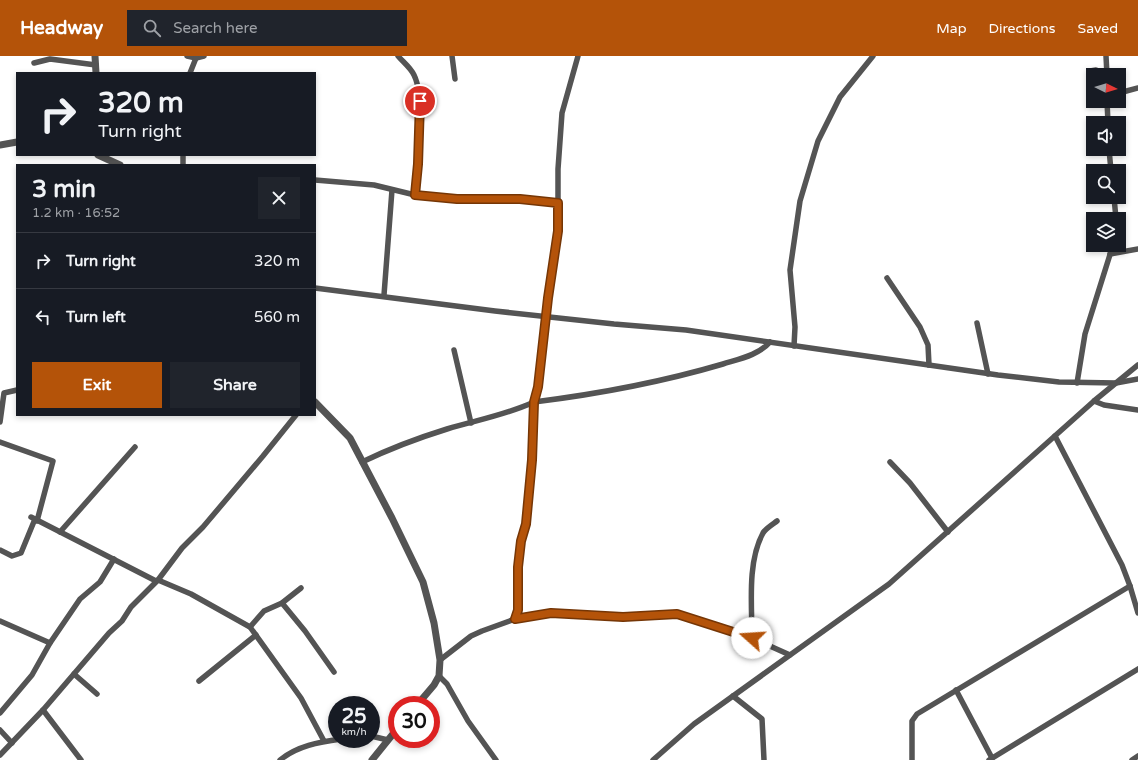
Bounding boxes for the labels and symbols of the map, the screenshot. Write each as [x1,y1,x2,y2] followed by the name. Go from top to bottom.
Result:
[1086,68,1126,108] north arrow
[403,84,437,118] pin
[731,617,773,659] position arrow
[388,696,440,748] speed limit sign: 30

